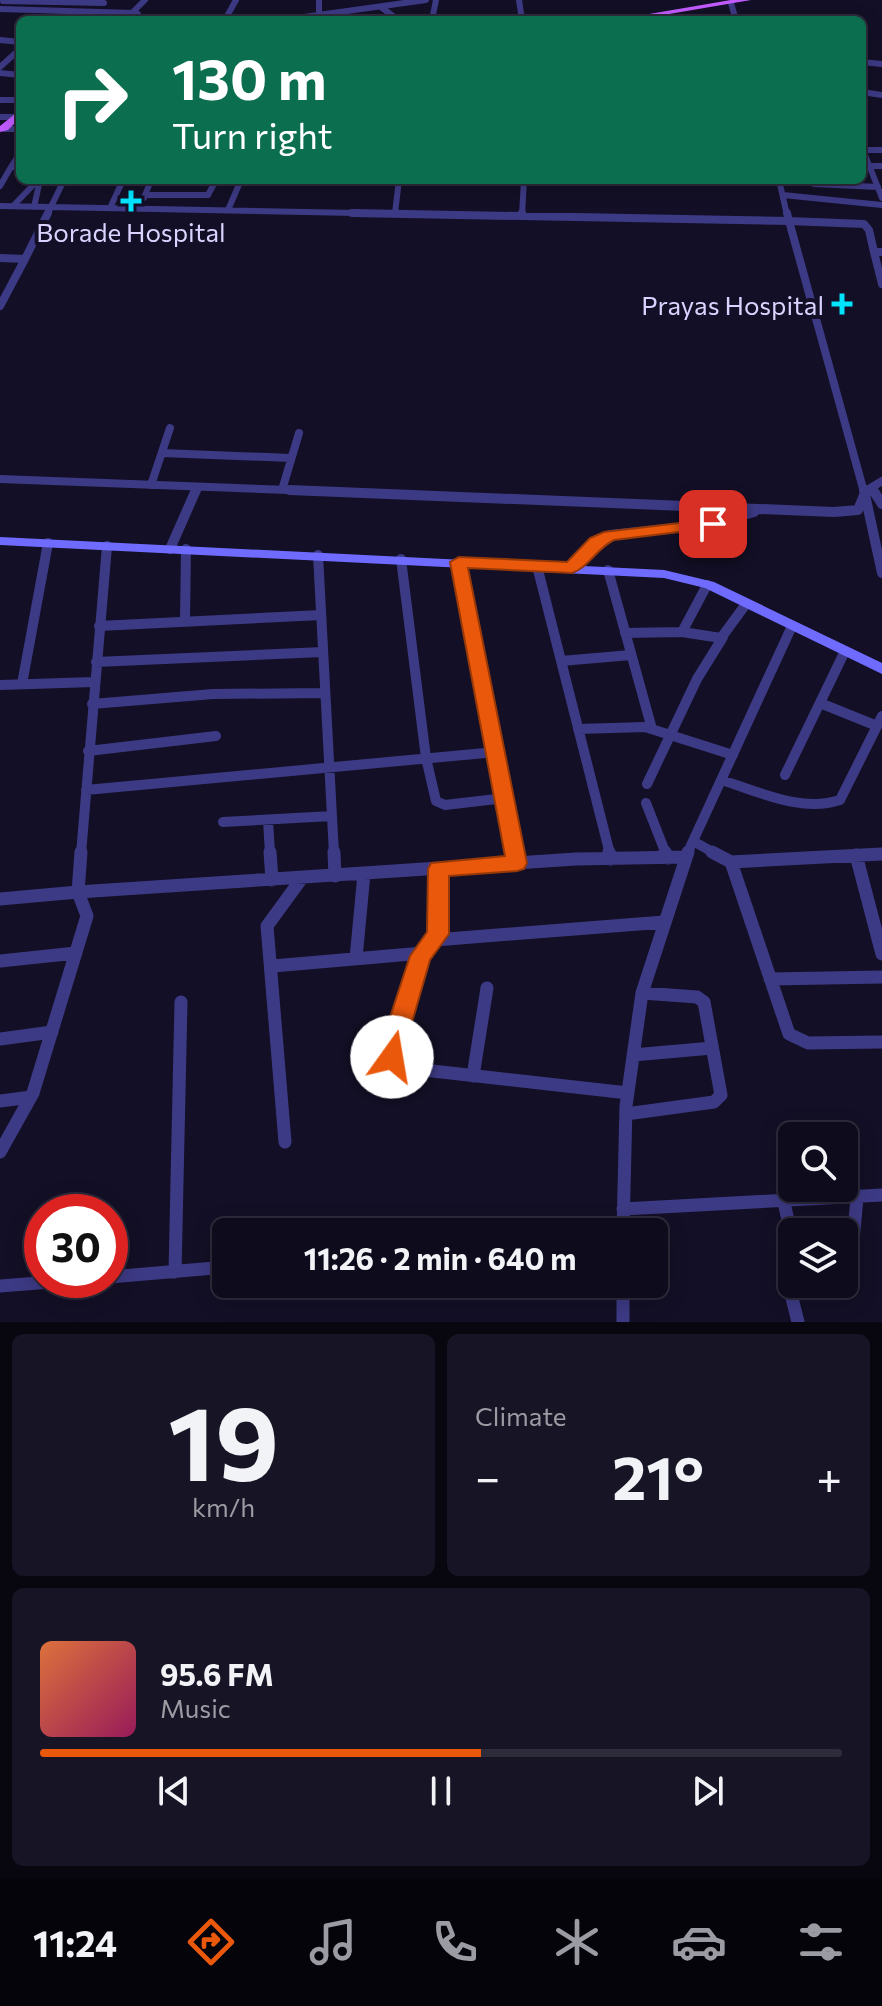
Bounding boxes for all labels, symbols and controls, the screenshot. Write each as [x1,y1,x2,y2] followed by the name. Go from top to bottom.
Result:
[172,43,327,112] text: 130 m
[40,48,144,152] icon: right
[172,112,333,156] text: Turn right
[120,190,142,212] marker: Borade Hospital
[36,216,226,247] place label: Borade Hospital
[641,289,824,320] place label: Prayas Hospital
[831,293,853,315] marker: Prayas Hospital
[679,490,747,558] pin
[691,502,735,546] icon: arrive
[350,1015,434,1099] position arrow
[778,1122,858,1298] map controls
[778,1122,858,1202] button: search
[24,1194,128,1298] speed limit sign: 30
[778,1218,858,1298] button: layers
[304,1239,576,1276] text: 11:26 · 2 min · 640 m
[168,1375,279,1502] text: 19
[475,1400,567,1431] text: Climate
[612,1439,704,1512] text: 21°
[475,1449,500,1503] text: −
[816,1449,842,1503] text: +
[192,1491,255,1522] text: km/h
[160,1655,274,1692] text: 95.6 FM
[160,1692,231,1723] text: Music
[152,1769,196,1813] icon: previous
[419,1769,463,1813] icon: pause
[686,1769,730,1813] icon: next
[183,1914,239,1970] icon: directions
[305,1914,361,1970] icon: music
[427,1914,483,1970] icon: phone
[549,1914,605,1970] icon: climate
[671,1914,727,1970] icon: car
[793,1914,849,1970] icon: filters
[33,1920,117,1964] text: 11:24

